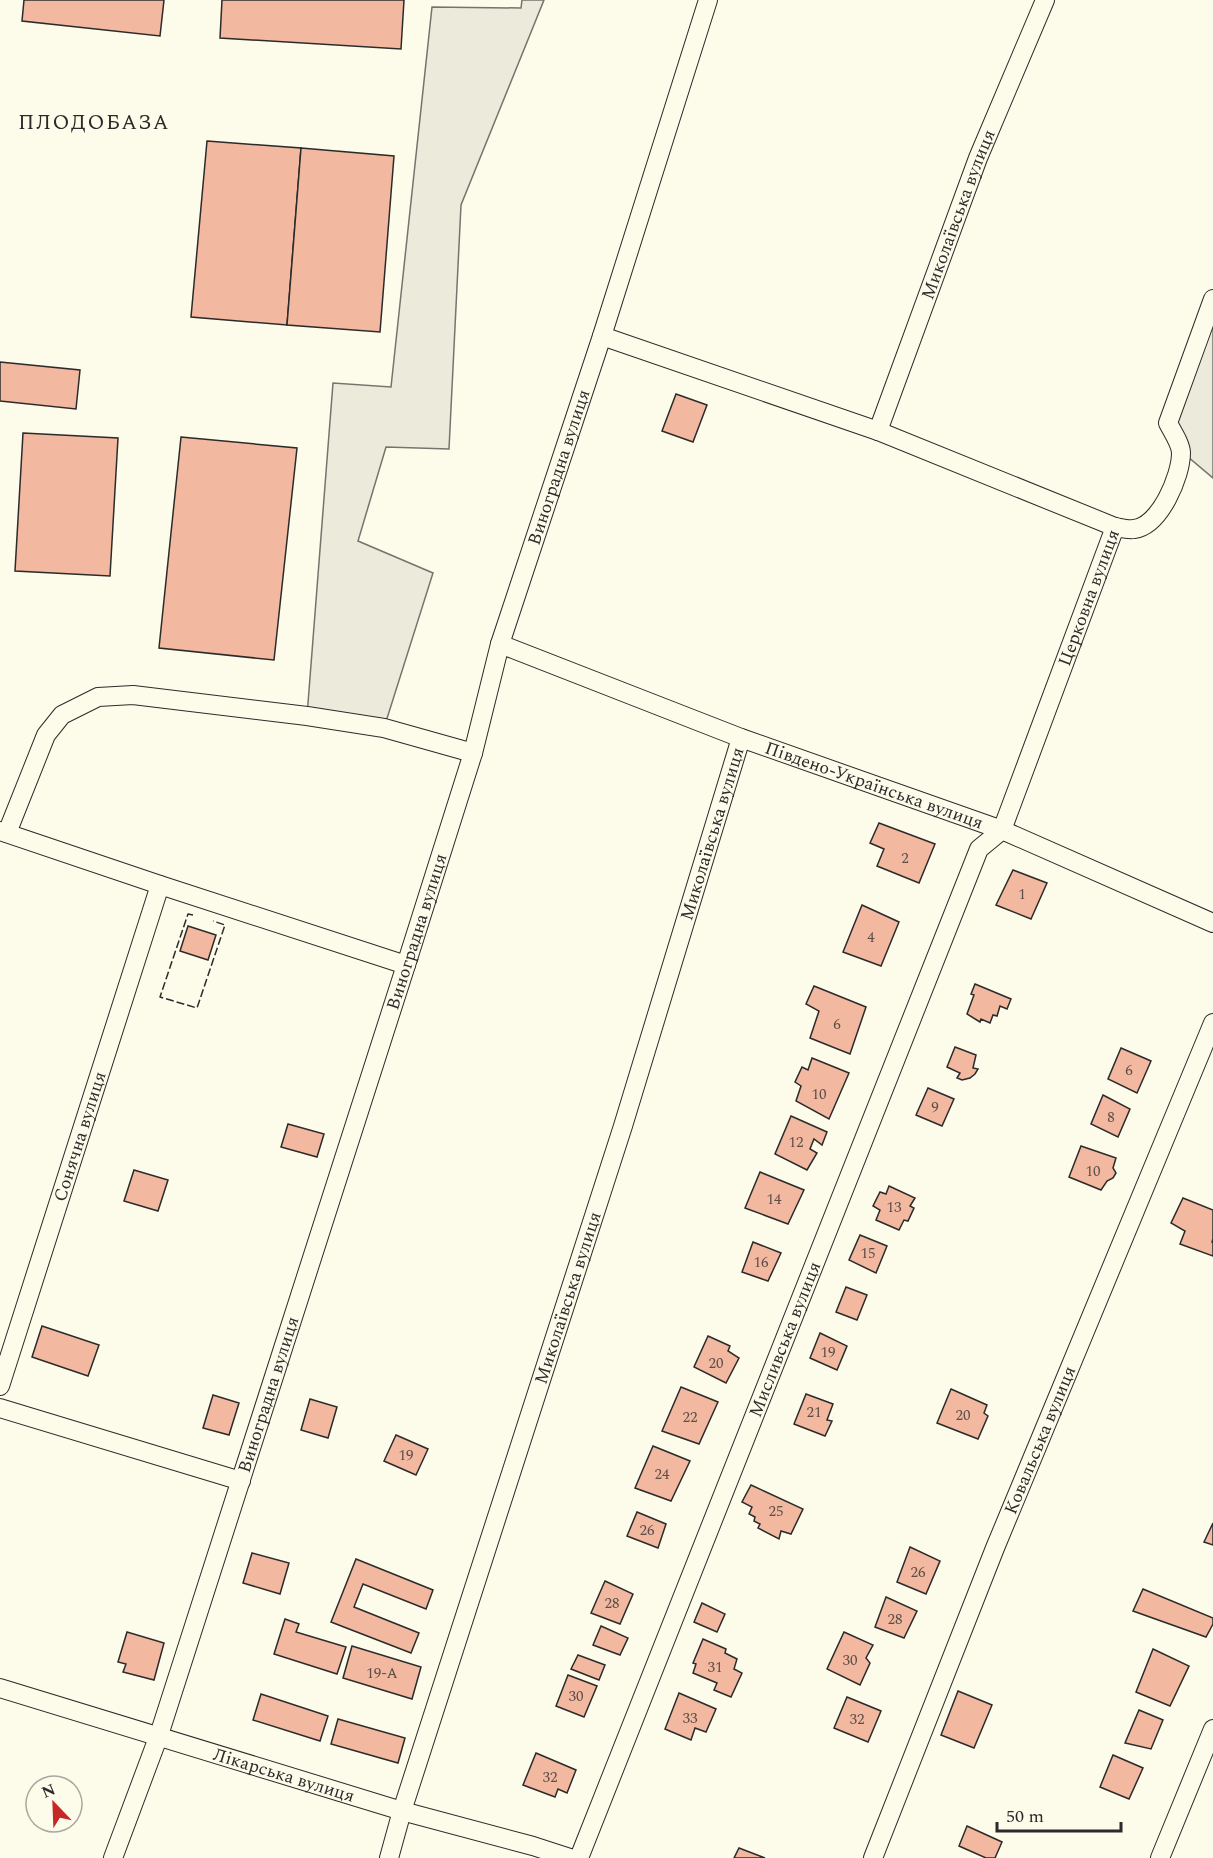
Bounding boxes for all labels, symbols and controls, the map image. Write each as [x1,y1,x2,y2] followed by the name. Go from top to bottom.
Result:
[18,107,170,139] district label: ПЛОДОБАЗА
[914,125,1002,303] street label: Миколаївська вулиця
[520,386,597,548] street label: Виноградна вулиця
[1051,525,1126,670] street label: Церковна вулиця
[761,734,987,836] street label: Південо-Українська вулиця
[673,744,751,924] street label: Миколаївська вулиця
[901,847,909,870] house number: 2
[379,850,454,1013] street label: Виноградна вулиця
[1018,883,1026,906] house number: 1
[867,926,875,949] house number: 4
[833,1013,841,1036] house number: 6
[1125,1059,1133,1082] house number: 6
[46,1068,113,1205] street label: Сонячна вулиця
[811,1083,827,1106] house number: 10
[931,1096,939,1119] house number: 9
[1107,1106,1115,1129] house number: 8
[788,1131,804,1154] house number: 12
[1085,1160,1101,1183] house number: 10
[766,1188,782,1211] house number: 14
[886,1196,902,1219] house number: 13
[527,1208,608,1388] street label: Миколаївська вулиця
[860,1242,876,1265] house number: 15
[753,1251,769,1274] house number: 16
[742,1257,828,1421] street label: Мисливська вулиця
[231,1313,306,1476] street label: Виноградна вулиця
[820,1341,836,1364] house number: 19
[708,1352,724,1375] house number: 20
[997,1362,1083,1519] street label: Ковальська вулиця
[806,1401,822,1424] house number: 21
[955,1404,971,1427] house number: 20
[682,1406,698,1429] house number: 22
[398,1444,414,1467] house number: 19
[654,1463,670,1486] house number: 24
[768,1500,784,1523] house number: 25
[639,1519,655,1542] house number: 26
[910,1561,926,1584] house number: 26
[604,1592,620,1615] house number: 28
[887,1608,903,1631] house number: 28
[842,1649,858,1672] house number: 30
[707,1656,723,1679] house number: 31
[366,1662,398,1685] house number: 19-А
[568,1685,584,1708] house number: 30
[682,1707,698,1730] house number: 33
[849,1708,865,1731] house number: 32
[210,1741,358,1809] street label: Лікарська вулиця
[542,1766,558,1789] house number: 32
[24,1774,84,1834] north arrow
[38,1778,59,1805] text: N
[997,1795,1122,1833] scale bar
[1006,1803,1044,1830] text: 50 m

